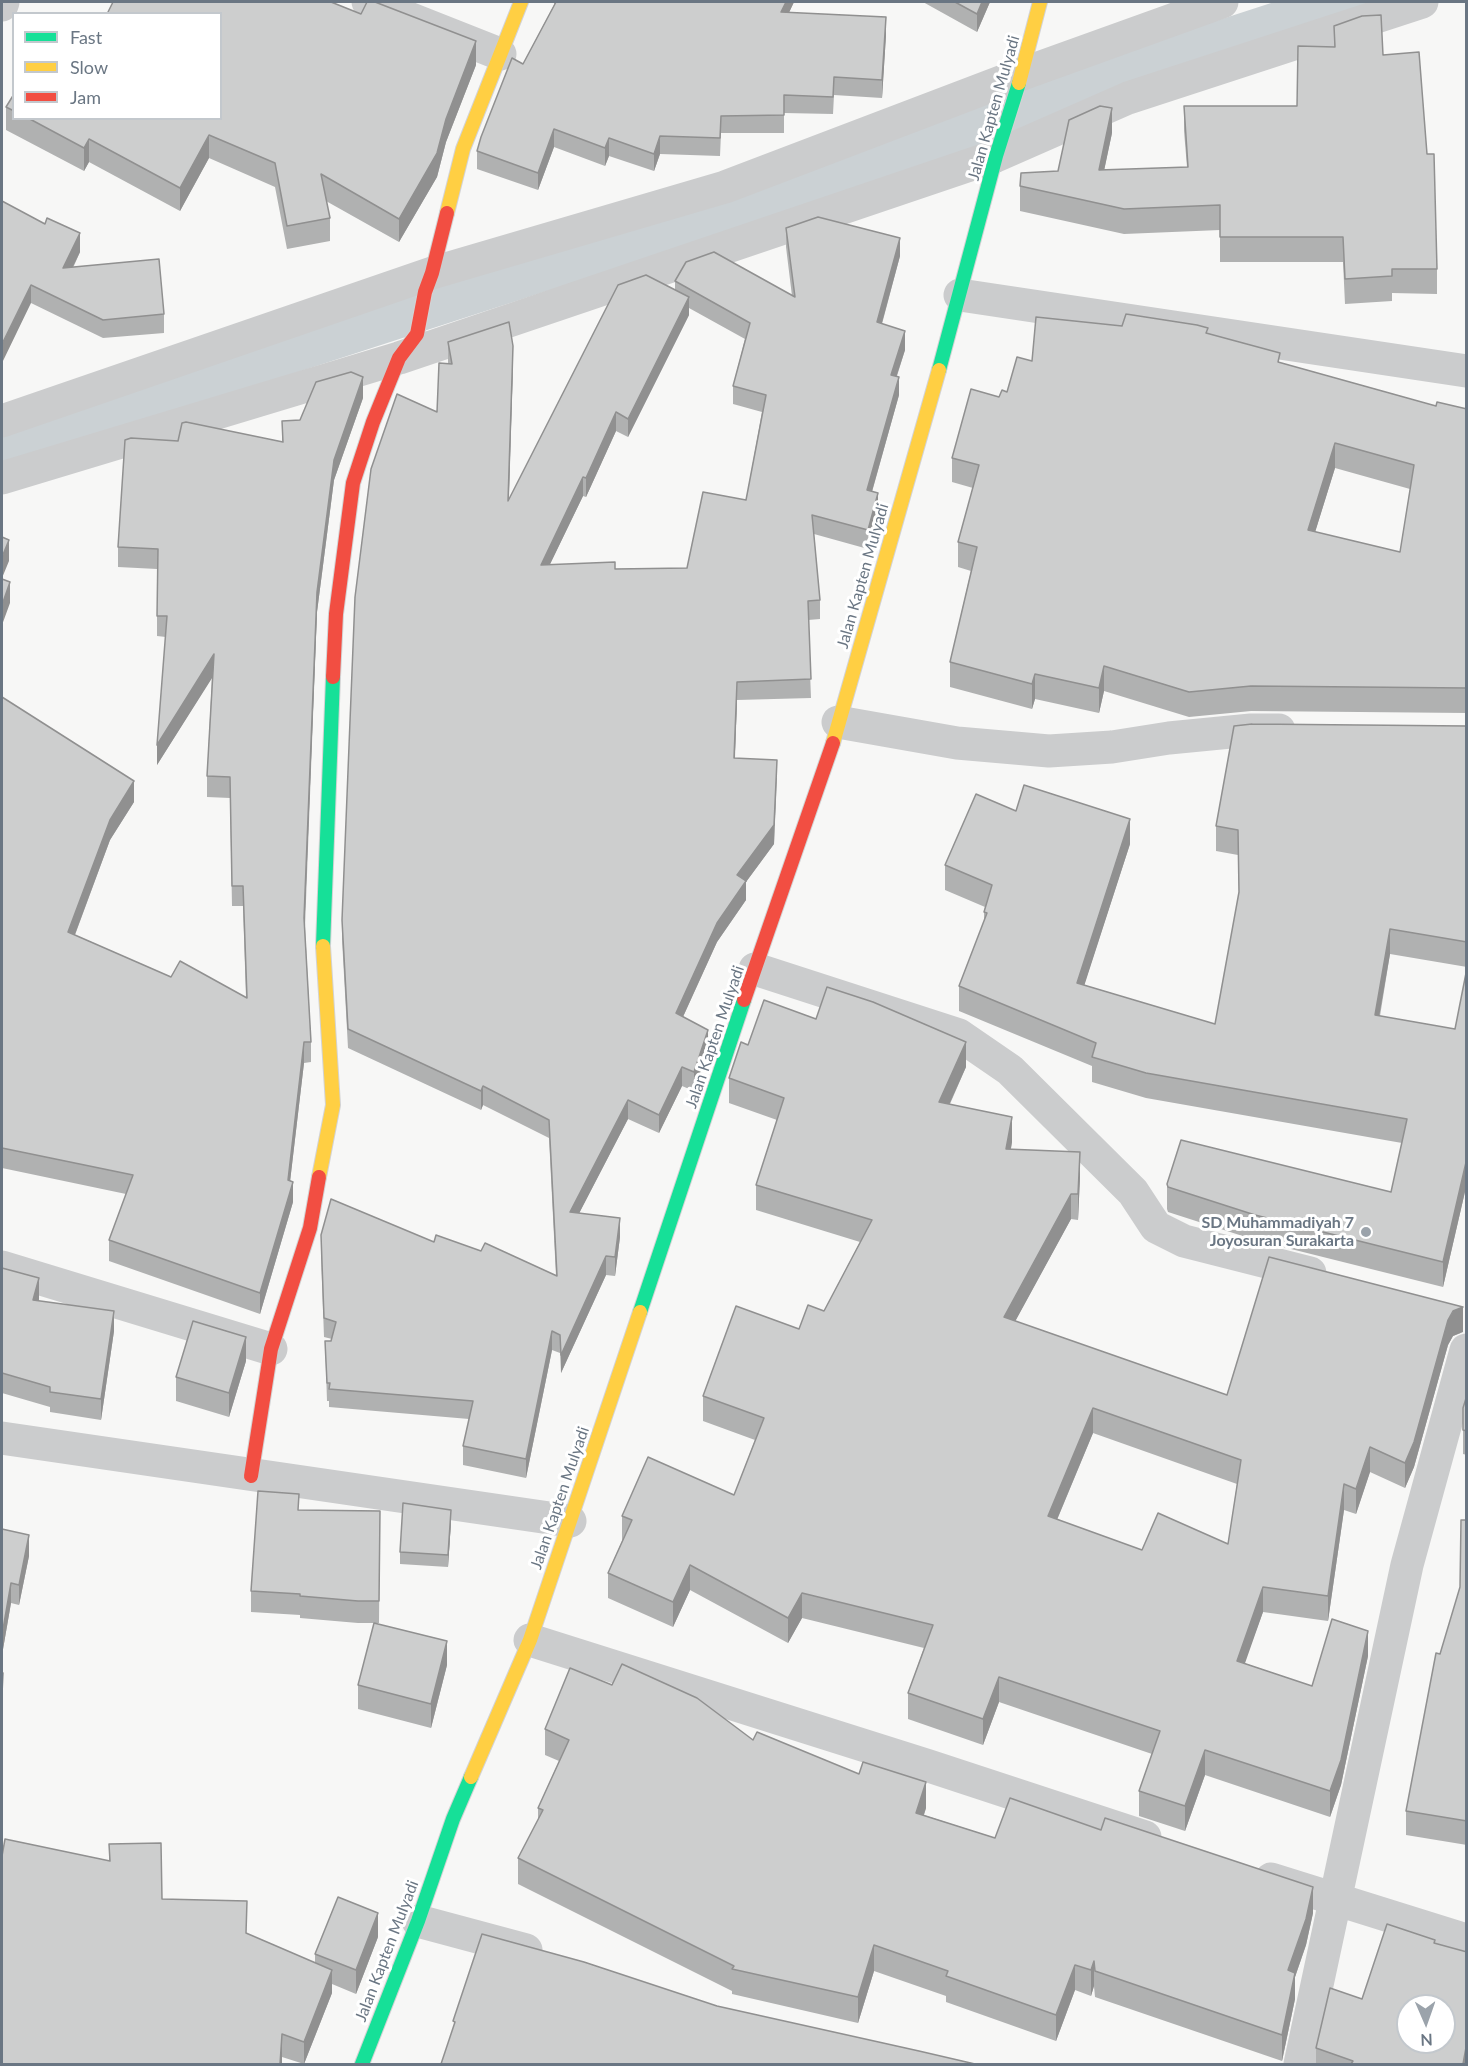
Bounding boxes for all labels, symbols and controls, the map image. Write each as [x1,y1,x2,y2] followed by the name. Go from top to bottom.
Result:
[12,12,222,120] legend
[70,26,102,48] text: Fast
[964,33,1024,183] street label: Jalan Kapten Mulyadi
[70,56,108,78] text: Slow
[70,86,101,108] text: Jam
[833,501,893,651] street label: Jalan Kapten Mulyadi
[682,963,748,1111] street label: Jalan Kapten Mulyadi
[1201,1213,1354,1251] place label: SD Muhammadiyah 7 Joyosuran Surakarta
[1359,1225,1373,1239] marker: SD Muhammadiyah 7 Joyosuran Surakarta
[527,1424,593,1572] street label: Jalan Kapten Mulyadi
[351,1878,423,2024] street label: Jalan Kapten Mulyadi
[1396,1994,1456,2054] north arrow
[1420,2031,1433,2050] text: N

